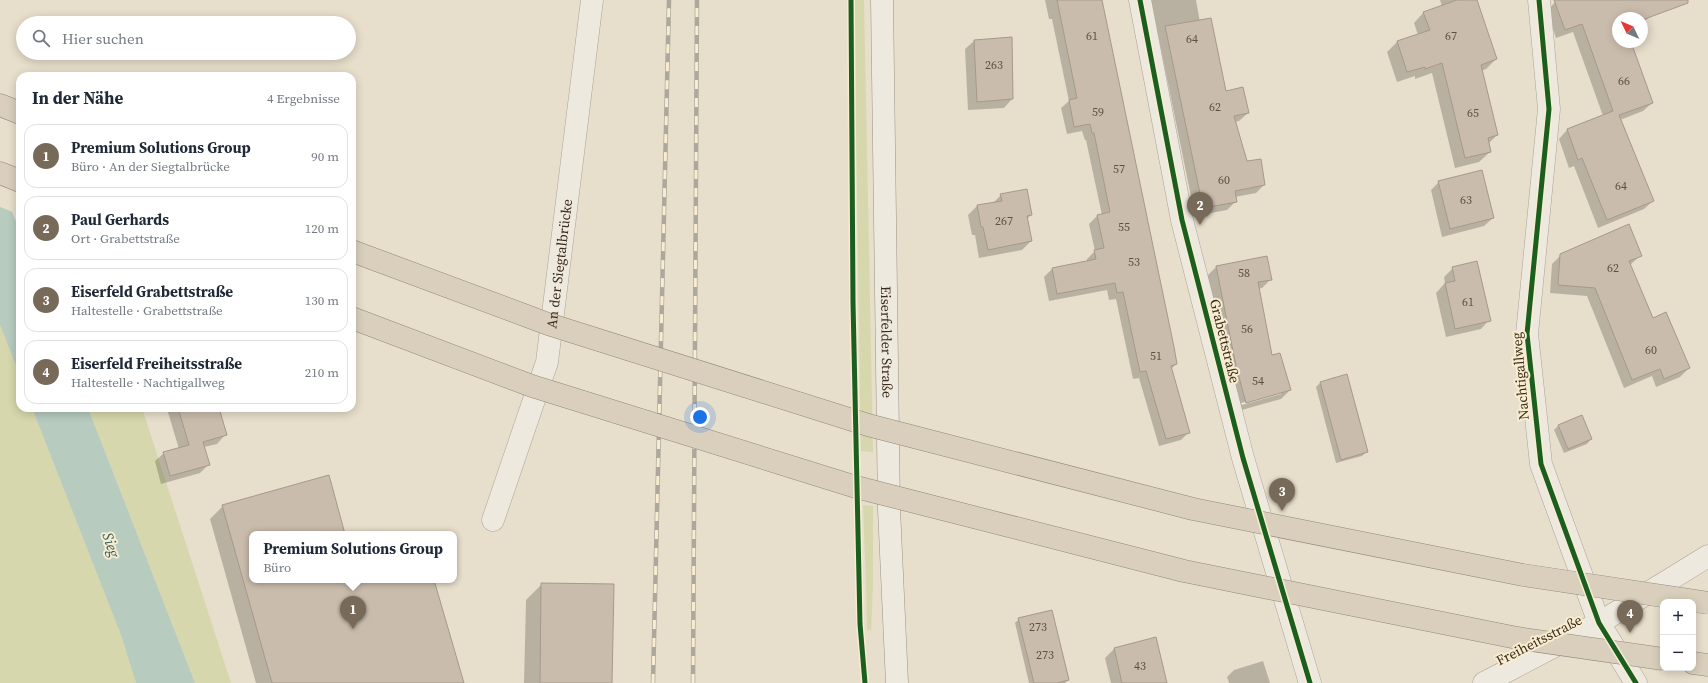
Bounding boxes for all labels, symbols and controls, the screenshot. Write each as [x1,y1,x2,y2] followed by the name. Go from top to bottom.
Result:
[1612,12,1648,48] north arrow
[16,16,356,60] search box
[30,27,52,49] icon: search
[62,28,144,49] text: Hier suchen
[1086,28,1098,44] house number: 61
[1445,28,1457,44] house number: 67
[1186,31,1198,47] house number: 64
[985,57,1003,73] house number: 263
[1618,73,1630,89] house number: 66
[32,86,123,110] text: In der Nähe
[267,90,340,107] text: 4 Ergebnisse
[1209,99,1221,115] house number: 62
[1092,104,1104,120] house number: 59
[1467,105,1479,121] house number: 65
[71,137,251,158] text: Premium Solutions Group
[42,148,50,165] text: 1
[311,148,339,165] text: 90 m
[71,158,230,175] text: Büro · An der Siegtalbrücke
[1113,161,1125,177] house number: 57
[1218,172,1230,188] house number: 60
[1615,178,1627,194] house number: 64
[1187,192,1213,225] pin: 2
[1460,192,1472,208] house number: 63
[541,198,577,330] street label: An der Siegtalbrücke
[71,209,169,230] text: Paul Gerhards
[995,213,1013,229] house number: 267
[1118,219,1130,235] house number: 55
[42,220,50,237] text: 2
[305,220,339,237] text: 120 m
[71,230,180,247] text: Ort · Grabettstraße
[1128,254,1140,270] house number: 53
[1607,260,1619,276] house number: 62
[1238,265,1250,281] house number: 58
[71,281,233,302] text: Eiserfeld Grabettstraße
[876,286,897,398] street label: Eiserfelder Straße
[42,292,50,309] text: 3
[305,292,339,309] text: 130 m
[1462,294,1474,310] house number: 61
[1205,297,1245,385] street label: Grabettstraße
[71,302,223,319] text: Haltestelle · Grabettstraße
[1241,321,1253,337] house number: 56
[1506,331,1534,421] street label: Nachtigallweg
[1645,342,1657,358] house number: 60
[1150,348,1162,364] house number: 51
[71,353,242,374] text: Eiserfeld Freiheitsstraße
[42,364,50,381] text: 4
[305,364,339,381] text: 210 m
[1252,373,1264,389] house number: 54
[71,374,225,391] text: Haltestelle · Nachtigallweg
[690,407,710,427] your location
[1269,478,1295,511] pin: 3
[98,530,126,561] water label: Sieg
[249,531,457,583] popup
[263,538,443,559] text: Premium Solutions Group
[263,559,291,576] text: Büro
[340,596,366,629] pin: 1
[1660,599,1696,671] map controls
[1660,599,1696,635] button: +
[1617,600,1643,633] pin: 4
[1492,610,1586,670] street label: Freiheitsstraße
[1029,619,1047,635] house number: 273
[1660,635,1696,671] button: −
[1036,647,1054,663] house number: 273
[1134,658,1146,674] house number: 43

